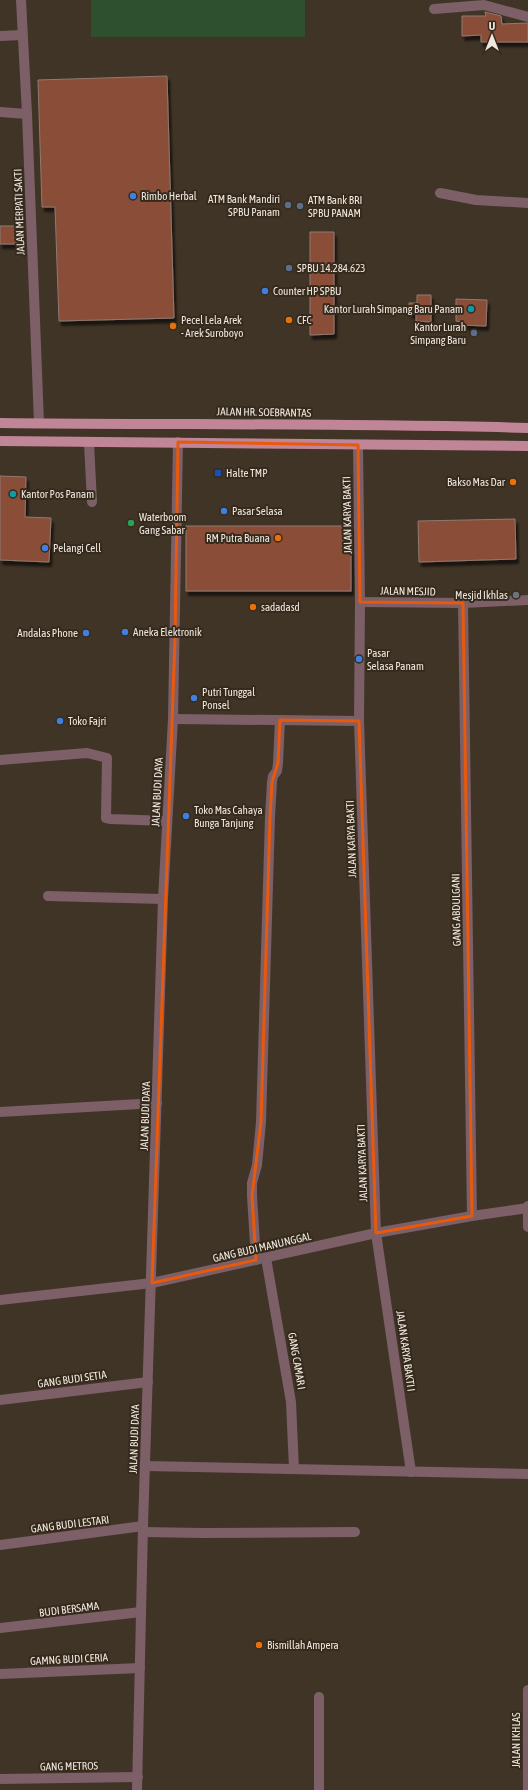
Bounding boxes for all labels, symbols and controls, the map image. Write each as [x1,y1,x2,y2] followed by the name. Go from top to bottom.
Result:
[472,16,512,56] north arrow
[489,20,495,32] text: U
[11,169,27,255] street label: JALAN MERPATI SAKTI
[141,190,197,202] place label: Rimbo Herbal
[128,191,138,201] marker: Rimbo Herbal
[208,193,280,218] place label: ATM Bank Mandiri SPBU Panam
[308,194,362,219] place label: ATM Bank BRI SPBU PANAM
[283,200,293,210] marker: ATM Bank Mandiri SPBU Panam
[295,201,305,211] marker: ATM Bank BRI SPBU PANAM
[297,262,366,274] place label: SPBU 14.284.623
[284,263,294,273] marker: SPBU 14.284.623
[273,285,342,297] place label: Counter HP SPBU
[260,286,270,296] marker: Counter HP SPBU
[324,303,463,315] place label: Kantor Lurah Simpang Baru Panam
[466,304,476,314] marker: Kantor Lurah Simpang Baru Panam
[181,314,243,339] place label: Pecel Lela Arek - Arek Suroboyo
[297,314,311,326] place label: CFC
[284,315,294,325] marker: CFC
[168,321,178,331] marker: Pecel Lela Arek - Arek Suroboyo
[410,321,466,346] place label: Kantor Lurah Simpang Baru
[469,328,479,338] marker: Kantor Lurah Simpang Baru
[217,405,312,419] street label: JALAN HR. SOEBRANTAS
[226,467,268,479] place label: Halte TMP
[213,468,223,478] marker: Halte TMP
[340,476,354,554] street label: JALAN KARYA BAKTI
[447,476,506,488] place label: Bakso Mas Dar
[508,477,518,487] marker: Bakso Mas Dar
[21,488,94,500] place label: Kantor Pos Panam
[8,489,18,499] marker: Kantor Pos Panam
[232,505,283,517] place label: Pasar Selasa
[219,506,229,516] marker: Pasar Selasa
[139,511,187,536] place label: Waterboom Gang Sabar
[126,518,136,528] marker: Waterboom Gang Sabar
[206,532,270,544] place label: RM Putra Buana
[273,533,283,543] marker: RM Putra Buana
[53,542,101,554] place label: Pelangi Cell
[40,543,50,553] marker: Pelangi Cell
[380,585,436,597] street label: JALAN MESJID
[455,589,508,601] place label: Mesjid Ikhlas
[511,590,521,600] marker: Mesjid Ikhlas
[261,601,300,613] place label: sadadasd
[248,602,258,612] marker: sadadasd
[133,626,202,638] place label: Aneka Elektronik
[17,627,78,639] place label: Andalas Phone
[120,627,130,637] marker: Aneka Elektronik
[81,628,91,638] marker: Andalas Phone
[367,647,424,672] place label: Pasar Selasa Panam
[354,654,364,664] marker: Pasar Selasa Panam
[202,686,255,711] place label: Putri Tunggal Ponsel
[189,693,199,703] marker: Putri Tunggal Ponsel
[68,715,106,727] place label: Toko Fajri
[55,716,65,726] marker: Toko Fajri
[149,756,165,827] street label: JALAN BUDI DAYA
[344,800,358,878] street label: JALAN KARYA BAKTI
[194,804,263,829] place label: Toko Mas Cahaya Bunga Tanjung
[181,811,191,821] marker: Toko Mas Cahaya Bunga Tanjung
[449,873,463,947] street label: GANG ABDULGANI
[138,1080,152,1151] street label: JALAN BUDI DAYA
[355,1124,369,1202] street label: JALAN KARYA BAKTI
[212,1230,313,1264] street label: GANG BUDI MANUNGGAL
[394,1310,418,1392] street label: JALAN KARYA BAKTI I
[286,1331,308,1391] street label: GANG CAMAR I
[37,1368,108,1390] street label: GANG BUDI SETIA
[127,1403,141,1474] street label: JALAN BUDI DAYA
[30,1513,110,1535] street label: GANG BUDI LESTARI
[38,1599,100,1619] street label: BUDI BERSAMA
[267,1639,339,1651] place label: Bismillah Ampera
[254,1640,264,1650] marker: Bismillah Ampera
[30,1651,109,1667] street label: GAMNG BUDI CERIA
[510,1712,522,1768] street label: JALAN IKHLAS
[40,1759,99,1773] street label: GANG METROS

